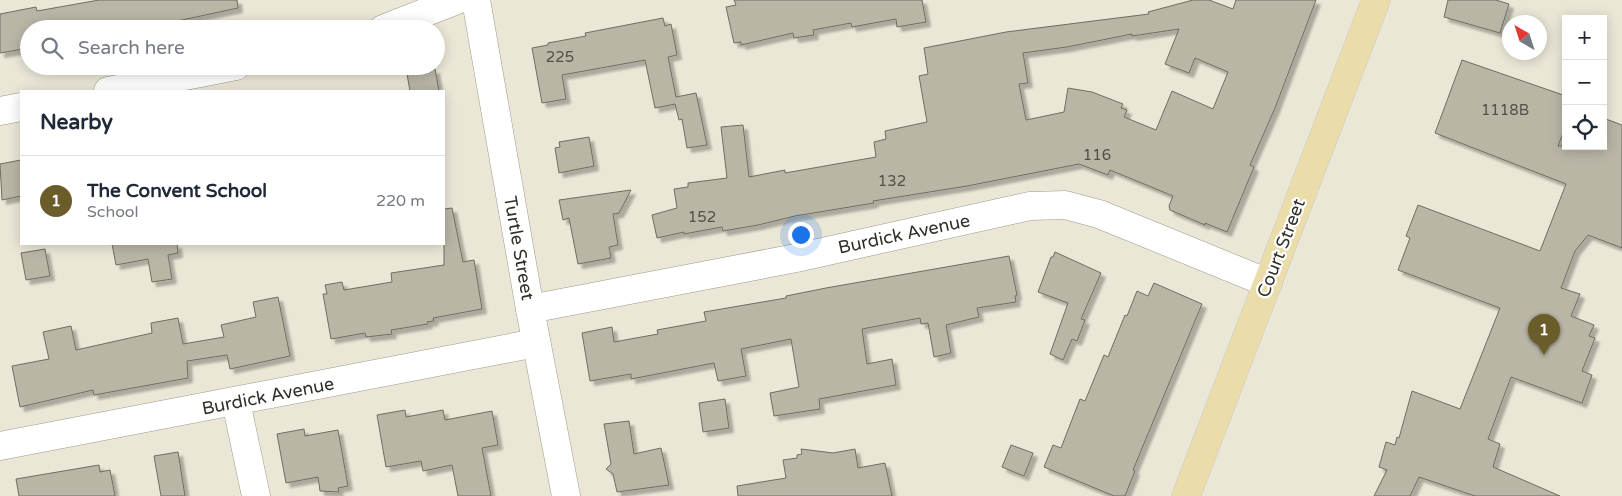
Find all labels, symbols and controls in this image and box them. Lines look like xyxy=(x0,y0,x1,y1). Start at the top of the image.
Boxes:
north arrow xyxy=(1502,15,1547,60)
map controls xyxy=(1562,15,1607,150)
button: + xyxy=(1562,15,1607,60)
search box xyxy=(20,20,445,75)
icon: search xyxy=(38,34,66,62)
text: Search here xyxy=(78,37,185,59)
house number: 225 xyxy=(546,48,574,66)
button: − xyxy=(1562,60,1607,105)
house number: 1118B xyxy=(1481,101,1529,119)
button: locate xyxy=(1562,105,1607,150)
text: Nearby xyxy=(40,110,113,135)
house number: 116 xyxy=(1083,146,1111,164)
house number: 132 xyxy=(878,172,906,190)
text: The Convent School xyxy=(87,180,267,202)
text: 1 xyxy=(51,191,61,211)
text: 220 m xyxy=(376,191,425,211)
street label: Turtle Street xyxy=(499,194,539,302)
street label: Court Street xyxy=(1252,195,1310,301)
text: School xyxy=(87,202,139,222)
house number: 152 xyxy=(688,208,716,226)
street label: Burdick Avenue xyxy=(836,209,972,259)
your location xyxy=(788,222,814,248)
pin: 1 xyxy=(1528,314,1560,355)
street label: Burdick Avenue xyxy=(200,372,336,420)

